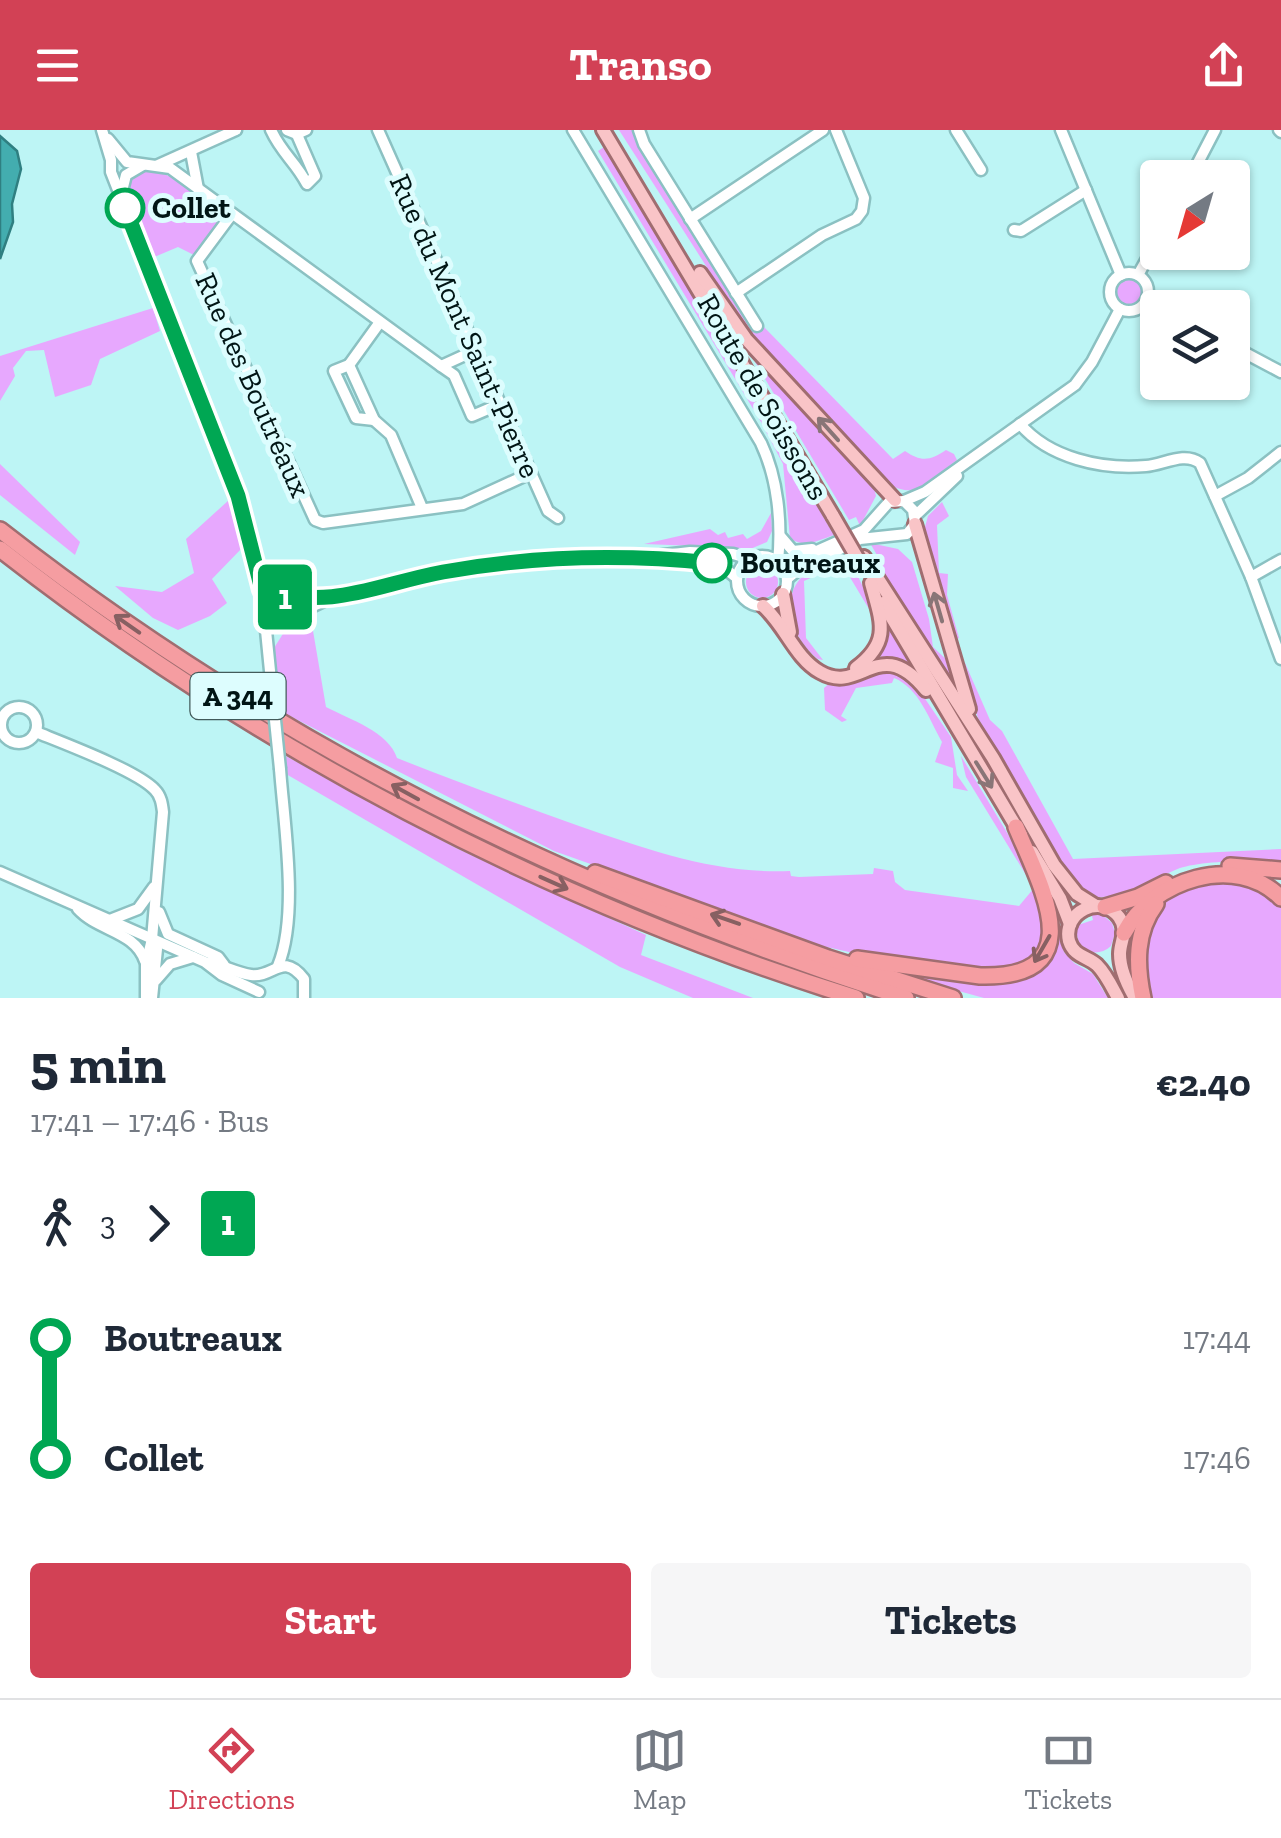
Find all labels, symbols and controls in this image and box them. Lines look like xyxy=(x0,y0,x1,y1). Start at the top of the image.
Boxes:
icon: menu xyxy=(30,38,85,93)
text: Transo xyxy=(569,38,712,92)
icon: share xyxy=(1196,38,1251,93)
north arrow xyxy=(1140,160,1250,270)
map controls xyxy=(1140,160,1250,400)
street label: Rue du Mont Saint-Pierre xyxy=(382,169,548,483)
marker: Collet xyxy=(106,189,144,227)
place label: Collet xyxy=(152,190,232,226)
street label: Rue des Boutréaux xyxy=(187,267,319,503)
street label: Route de Soissons xyxy=(690,288,836,506)
button: layers xyxy=(1140,290,1250,400)
one-way arrow xyxy=(817,417,840,442)
marker: Boutreaux xyxy=(693,544,731,582)
place label: Boutreaux xyxy=(740,545,880,581)
line badge: 1 xyxy=(252,564,318,630)
text: 1 xyxy=(278,576,292,618)
one-way arrow xyxy=(928,592,946,624)
one-way arrow xyxy=(114,614,142,635)
road number: A 344 xyxy=(190,673,286,719)
one-way arrow xyxy=(974,760,995,789)
one-way arrow xyxy=(391,782,421,801)
one-way arrow xyxy=(538,875,569,893)
one-way arrow xyxy=(710,909,741,927)
one-way arrow xyxy=(1032,935,1052,963)
text: 5 min xyxy=(30,1031,166,1097)
text: €2.40 xyxy=(1156,1060,1251,1106)
text: 17:41 – 17:46 · Bus xyxy=(30,1102,269,1140)
icon: walk xyxy=(30,1196,85,1251)
icon: forward xyxy=(131,1196,186,1251)
text: 1 xyxy=(221,1202,235,1244)
text: 3 xyxy=(100,1204,116,1242)
text: Boutreaux xyxy=(104,1315,282,1361)
text: 17:44 xyxy=(1182,1319,1251,1357)
text: Collet xyxy=(104,1435,203,1481)
text: 17:46 xyxy=(1183,1439,1251,1477)
button: Start xyxy=(30,1563,631,1678)
button: Tickets xyxy=(651,1563,1251,1678)
tab: Directions xyxy=(169,1723,295,1816)
tab: Map xyxy=(632,1723,687,1816)
tab: Tickets xyxy=(1024,1723,1112,1816)

